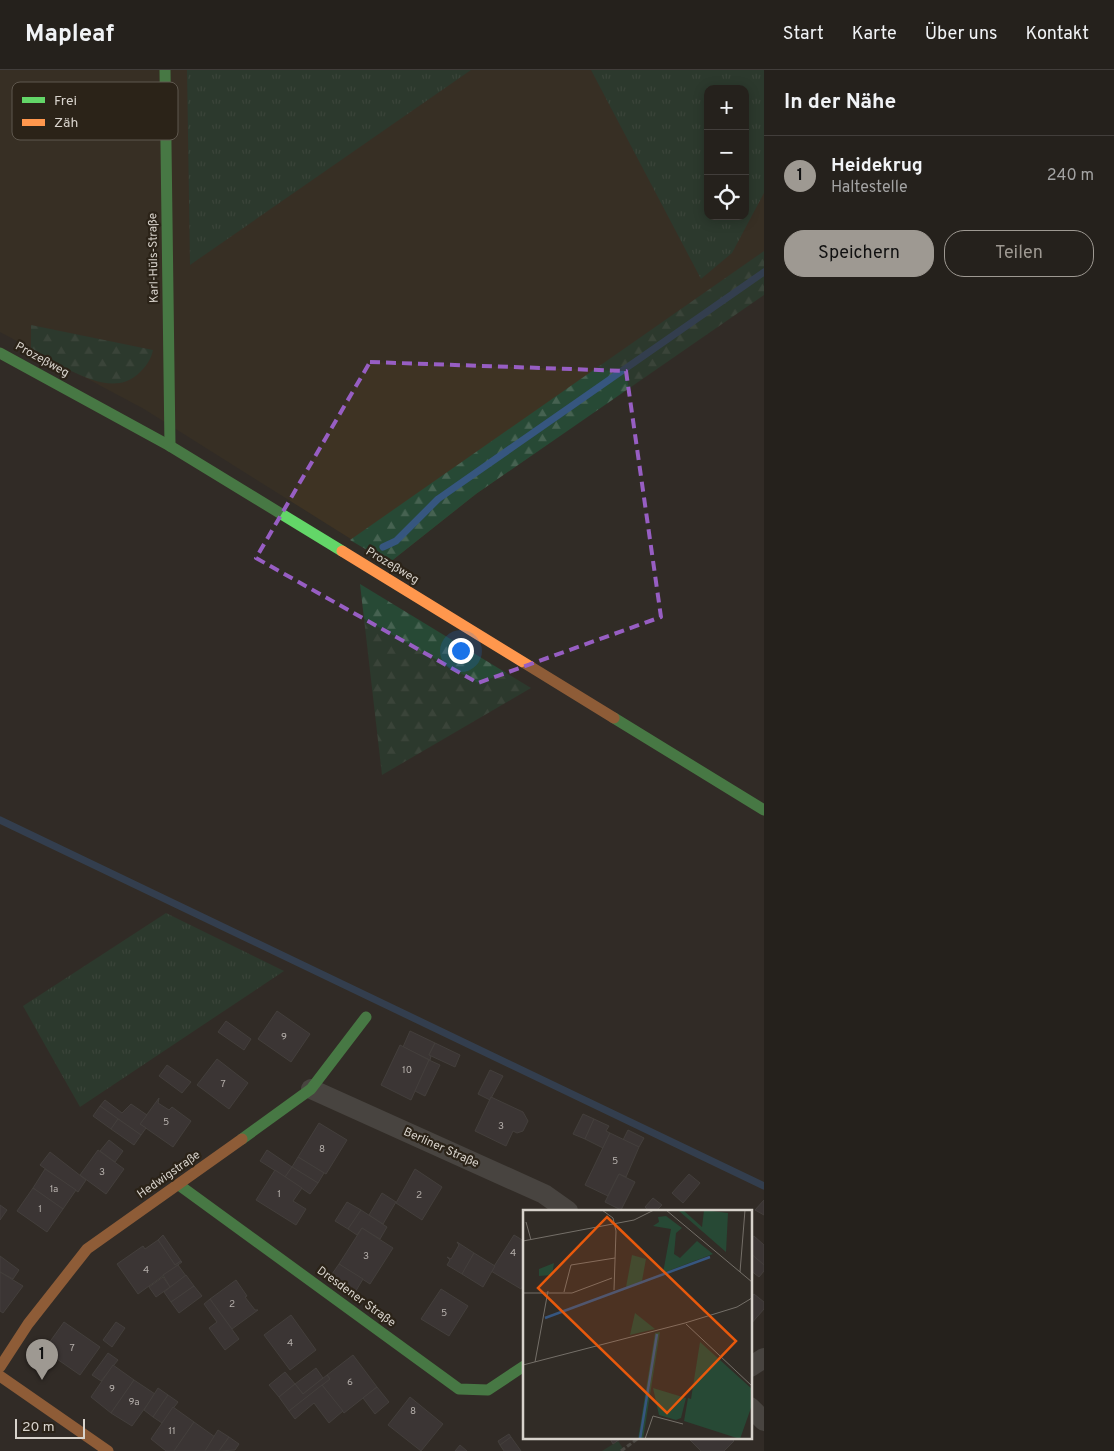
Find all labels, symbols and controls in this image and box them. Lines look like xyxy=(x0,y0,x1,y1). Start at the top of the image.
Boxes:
text: Mapleaf xyxy=(25,20,114,50)
text: Start xyxy=(783,23,824,46)
text: Karte xyxy=(852,23,897,46)
text: Über uns xyxy=(925,23,997,46)
text: Kontakt xyxy=(1025,23,1089,46)
legend xyxy=(12,82,178,140)
map controls xyxy=(704,85,749,220)
button: + xyxy=(704,85,749,130)
text: In der Nähe xyxy=(784,89,896,116)
text: Frei xyxy=(54,93,77,110)
text: Zäh xyxy=(54,115,78,132)
button: − xyxy=(704,130,749,175)
text: Heidekrug xyxy=(831,154,923,178)
text: 1 xyxy=(797,166,803,186)
text: 240 m xyxy=(1047,166,1094,186)
button: locate xyxy=(704,175,749,220)
text: Haltestelle xyxy=(831,178,908,198)
street label: Karl-Hüls-Straße xyxy=(145,213,163,303)
button: Speichern xyxy=(784,230,934,277)
button: Teilen xyxy=(944,230,1094,277)
street label: Prozeßweg xyxy=(12,339,72,381)
street label: Prozeßweg xyxy=(362,544,422,588)
your location xyxy=(448,638,474,664)
house number: 9 xyxy=(281,1031,287,1044)
house number: 10 xyxy=(402,1064,412,1077)
house number: 7 xyxy=(220,1078,226,1091)
house number: 5 xyxy=(163,1116,169,1129)
house number: 3 xyxy=(498,1120,504,1133)
street label: Berliner Straße xyxy=(401,1124,481,1172)
house number: 8 xyxy=(319,1143,325,1156)
street label: Hedwigstraße xyxy=(134,1147,204,1203)
house number: 5 xyxy=(612,1155,618,1168)
house number: 3 xyxy=(99,1166,105,1179)
house number: 1a xyxy=(50,1183,58,1196)
house number: 1 xyxy=(277,1188,281,1201)
house number: 2 xyxy=(416,1189,422,1202)
house number: 1 xyxy=(38,1203,42,1216)
inset map xyxy=(523,1210,752,1438)
house number: 4 xyxy=(510,1247,516,1260)
house number: 3 xyxy=(363,1250,369,1263)
street label: Dresdener Straße xyxy=(313,1263,399,1331)
house number: 4 xyxy=(143,1264,149,1277)
house number: 2 xyxy=(229,1298,235,1311)
house number: 5 xyxy=(441,1307,447,1320)
house number: 4 xyxy=(287,1337,293,1350)
pin: 1 xyxy=(26,1339,58,1380)
house number: 7 xyxy=(69,1342,75,1355)
house number: 6 xyxy=(347,1376,353,1389)
house number: 9 xyxy=(109,1383,115,1396)
house number: 9a xyxy=(128,1396,140,1409)
house number: 8 xyxy=(410,1405,416,1418)
scale bar xyxy=(15,1416,85,1439)
text: 20 m xyxy=(22,1419,55,1436)
house number: 11 xyxy=(168,1425,176,1438)

